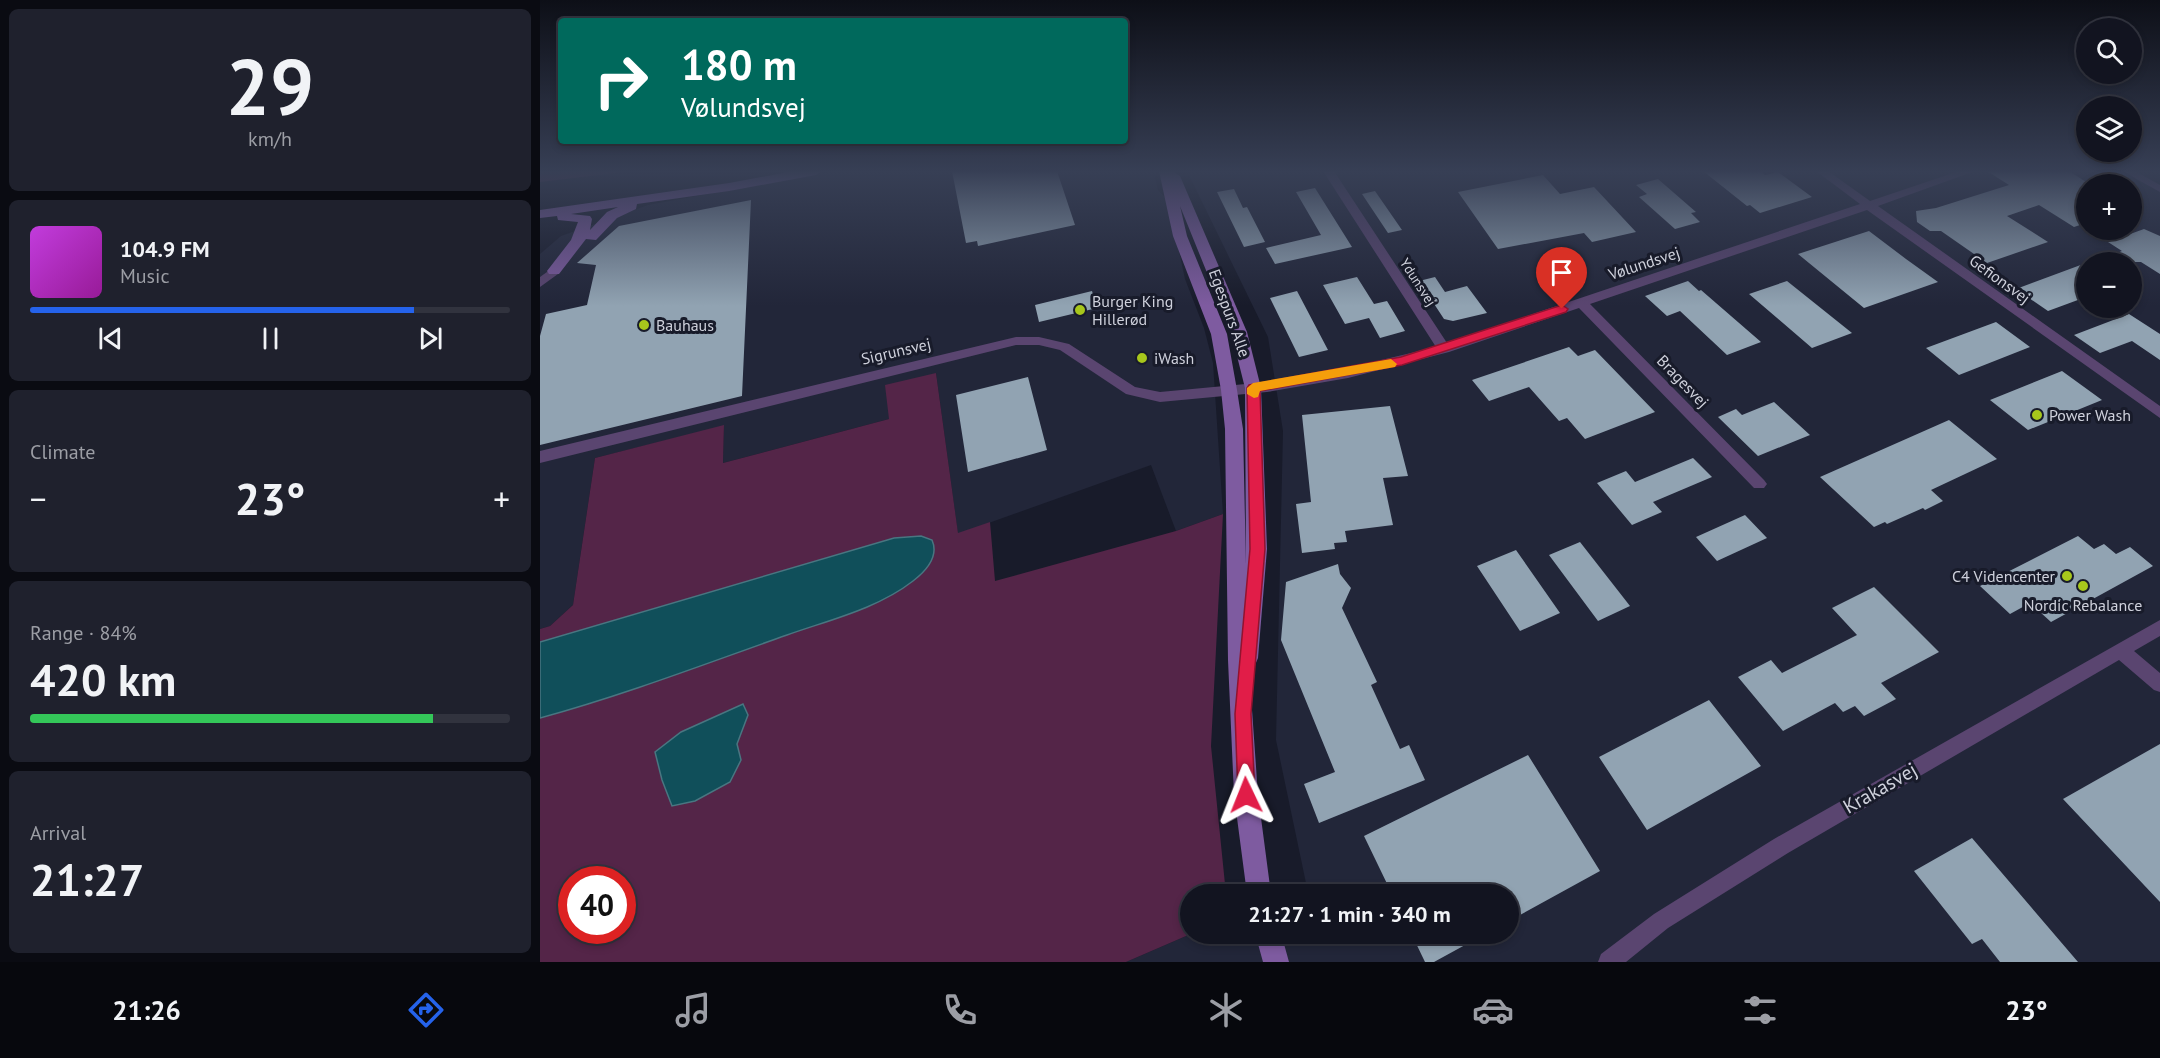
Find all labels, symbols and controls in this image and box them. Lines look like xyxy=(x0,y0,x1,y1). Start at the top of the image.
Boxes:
map controls xyxy=(2076,18,2142,318)
button: search xyxy=(2076,18,2142,84)
text: 29 xyxy=(226,36,314,137)
text: 180 m xyxy=(681,37,797,92)
icon: right xyxy=(582,42,660,120)
text: Vølundsvej xyxy=(681,90,806,124)
button: layers xyxy=(2076,96,2142,162)
text: km/h xyxy=(248,126,292,152)
button: + xyxy=(2076,174,2142,240)
text: 104.9 FM xyxy=(120,235,210,263)
street label: Vølundsvej xyxy=(1605,242,1682,284)
pin xyxy=(1536,247,1587,309)
street label: Gefionsvej xyxy=(1966,250,2034,308)
button: − xyxy=(2076,252,2142,318)
street label: Ydunsvej xyxy=(1396,255,1440,309)
icon: arrive xyxy=(1545,256,1578,289)
text: Music xyxy=(120,263,169,289)
street label: Egespurs Alle xyxy=(1205,266,1255,360)
place label: Burger King Hillerød xyxy=(1092,291,1173,329)
marker: Burger King Hillerød xyxy=(1073,303,1087,317)
place label: Bauhaus xyxy=(656,315,714,335)
marker: Bauhaus xyxy=(637,318,651,332)
icon: previous xyxy=(94,322,127,355)
icon: pause xyxy=(254,322,287,355)
icon: next xyxy=(414,322,447,355)
street label: Sigrunsvej xyxy=(859,333,933,369)
place label: iWash xyxy=(1154,348,1194,368)
street label: Bragesvej xyxy=(1653,350,1713,412)
marker: iWash xyxy=(1135,351,1149,365)
place label: Power Wash xyxy=(2049,405,2131,425)
marker: Power Wash xyxy=(2030,408,2044,422)
text: Climate xyxy=(30,439,96,465)
text: 23° xyxy=(235,469,305,527)
text: − xyxy=(30,477,47,520)
text: + xyxy=(493,477,510,520)
place label: C4 Videncenter xyxy=(1952,566,2056,586)
marker: C4 Videncenter xyxy=(2060,569,2074,583)
marker: Nordic Rebalance xyxy=(2076,579,2090,593)
place label: Nordic Rebalance xyxy=(2024,595,2142,615)
text: Range · 84% xyxy=(30,620,137,646)
text: 420 km xyxy=(30,650,176,708)
street label: Krakasvej xyxy=(1838,756,1922,820)
position arrow xyxy=(1214,763,1278,827)
text: Arrival xyxy=(30,820,86,846)
text: 21:27 xyxy=(30,850,144,908)
speed limit sign: 40 xyxy=(558,866,636,944)
text: 21:27 · 1 min · 340 m xyxy=(1248,900,1451,928)
icon: directions xyxy=(405,989,447,1031)
icon: music xyxy=(672,989,714,1031)
icon: phone xyxy=(939,989,981,1031)
icon: climate xyxy=(1205,989,1247,1031)
icon: car xyxy=(1472,989,1514,1031)
icon: filters xyxy=(1739,989,1781,1031)
text: 21:26 xyxy=(112,993,181,1027)
text: 23° xyxy=(2005,993,2048,1027)

